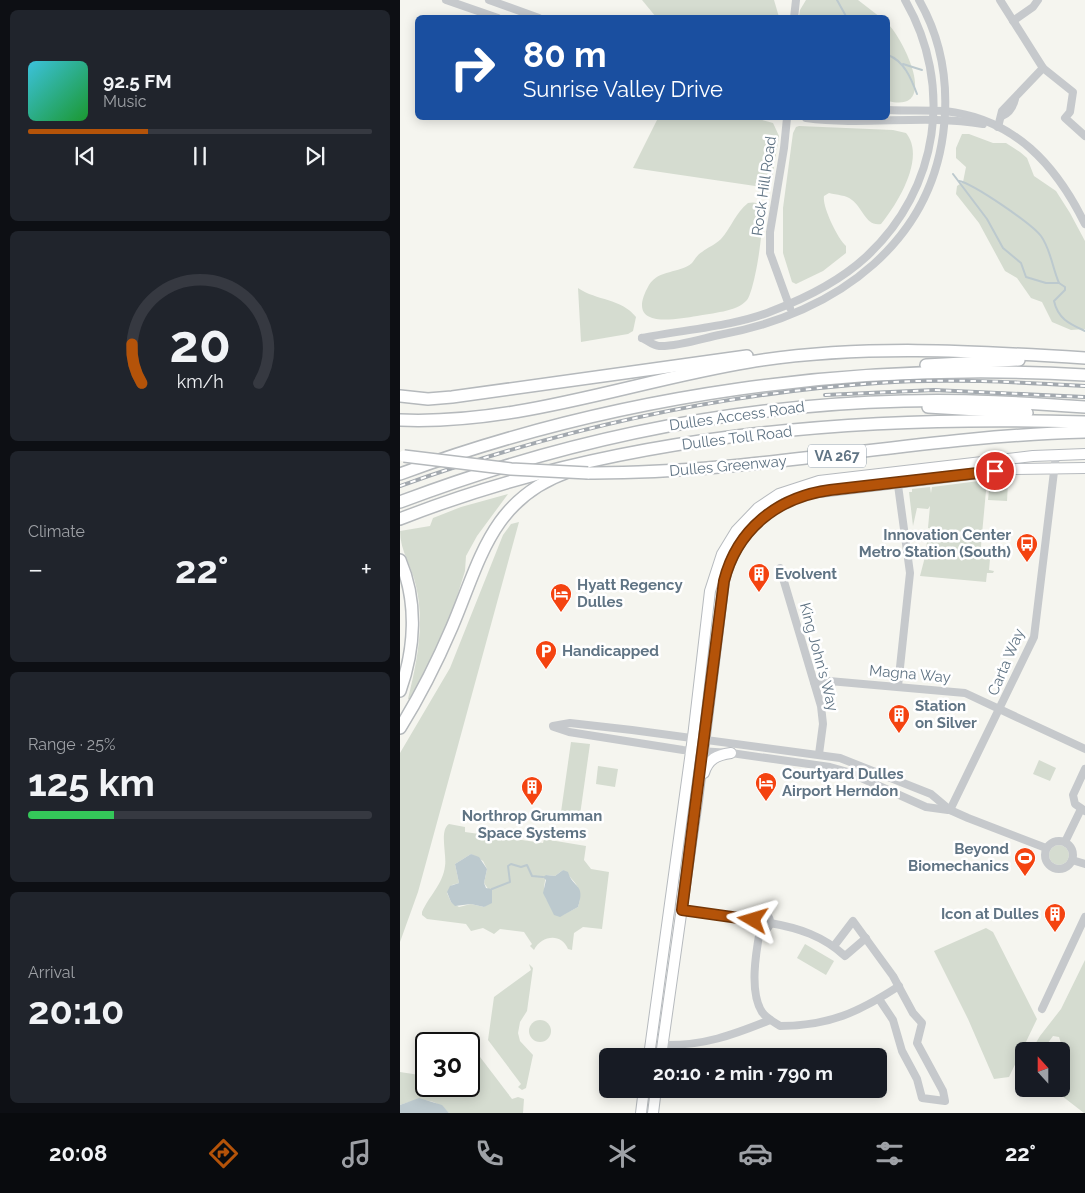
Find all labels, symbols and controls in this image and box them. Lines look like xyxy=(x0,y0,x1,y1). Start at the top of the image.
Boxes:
text: 80 m xyxy=(523,34,607,75)
icon: right xyxy=(440,35,505,100)
text: 92.5 FM xyxy=(103,70,172,92)
text: Sunrise Valley Drive xyxy=(523,76,723,102)
text: Music xyxy=(103,92,147,111)
street label: Rock Hill Road xyxy=(748,135,780,237)
icon: previous xyxy=(71,142,99,170)
icon: pause xyxy=(186,142,214,170)
icon: next xyxy=(301,142,329,170)
text: 20 xyxy=(169,313,231,374)
text: km/h xyxy=(176,371,224,392)
street label: Dulles Access Road xyxy=(668,398,806,434)
street label: Dulles Toll Road xyxy=(681,422,793,454)
road number: VA 267 xyxy=(808,444,866,468)
pin xyxy=(974,450,1016,492)
street label: Dulles Greenway xyxy=(669,452,787,480)
icon: arrive xyxy=(981,457,1009,485)
text: Climate xyxy=(28,522,85,541)
place label: Innovation Center Metro Station (South) xyxy=(859,526,1011,561)
bus stop icon: Innovation Center Metro Station (South) xyxy=(1015,532,1039,563)
text: 22° xyxy=(175,547,228,592)
text: − xyxy=(28,553,43,586)
text: + xyxy=(360,553,372,586)
building icon: Evolvent xyxy=(747,562,771,593)
place label: Evolvent xyxy=(775,565,837,583)
place label: Hyatt Regency Dulles xyxy=(577,576,683,611)
hotel icon: Hyatt Regency Dulles xyxy=(549,582,573,613)
street label: King John's Way xyxy=(796,601,842,713)
street label: Carta Way xyxy=(984,626,1028,698)
parking icon: Handicapped xyxy=(534,639,558,670)
place label: Handicapped xyxy=(562,642,659,660)
street label: Magna Way xyxy=(869,661,951,687)
place label: Station on Silver xyxy=(915,697,977,732)
building icon: Station on Silver xyxy=(887,703,911,734)
text: Range · 25% xyxy=(28,735,115,754)
text: 125 km xyxy=(28,760,155,805)
place label: Courtyard Dulles Airport Herndon xyxy=(782,765,904,800)
hotel icon: Courtyard Dulles Airport Herndon xyxy=(754,771,778,802)
building icon: Northrop Grumman Space Systems xyxy=(520,775,544,806)
place label: Northrop Grumman Space Systems xyxy=(462,807,602,842)
place label: Beyond Biomechanics xyxy=(908,840,1009,875)
sports icon: Beyond Biomechanics xyxy=(1013,846,1037,877)
position arrow xyxy=(726,893,778,945)
building icon: Icon at Dulles xyxy=(1043,902,1067,933)
place label: Icon at Dulles xyxy=(941,905,1039,923)
text: Arrival xyxy=(28,963,75,982)
text: 20:10 xyxy=(28,988,124,1033)
speed limit sign: 30 xyxy=(415,1032,480,1097)
north arrow xyxy=(1015,1042,1070,1098)
map controls xyxy=(1015,1042,1070,1097)
text: 20:10 · 2 min · 790 m xyxy=(653,1062,833,1084)
icon: directions xyxy=(206,1136,241,1171)
icon: music xyxy=(339,1136,374,1171)
icon: phone xyxy=(472,1136,507,1171)
icon: climate xyxy=(605,1136,640,1171)
icon: car xyxy=(738,1136,773,1171)
icon: filters xyxy=(872,1136,907,1171)
text: 20:08 xyxy=(49,1140,107,1166)
text: 22° xyxy=(1005,1140,1036,1166)

